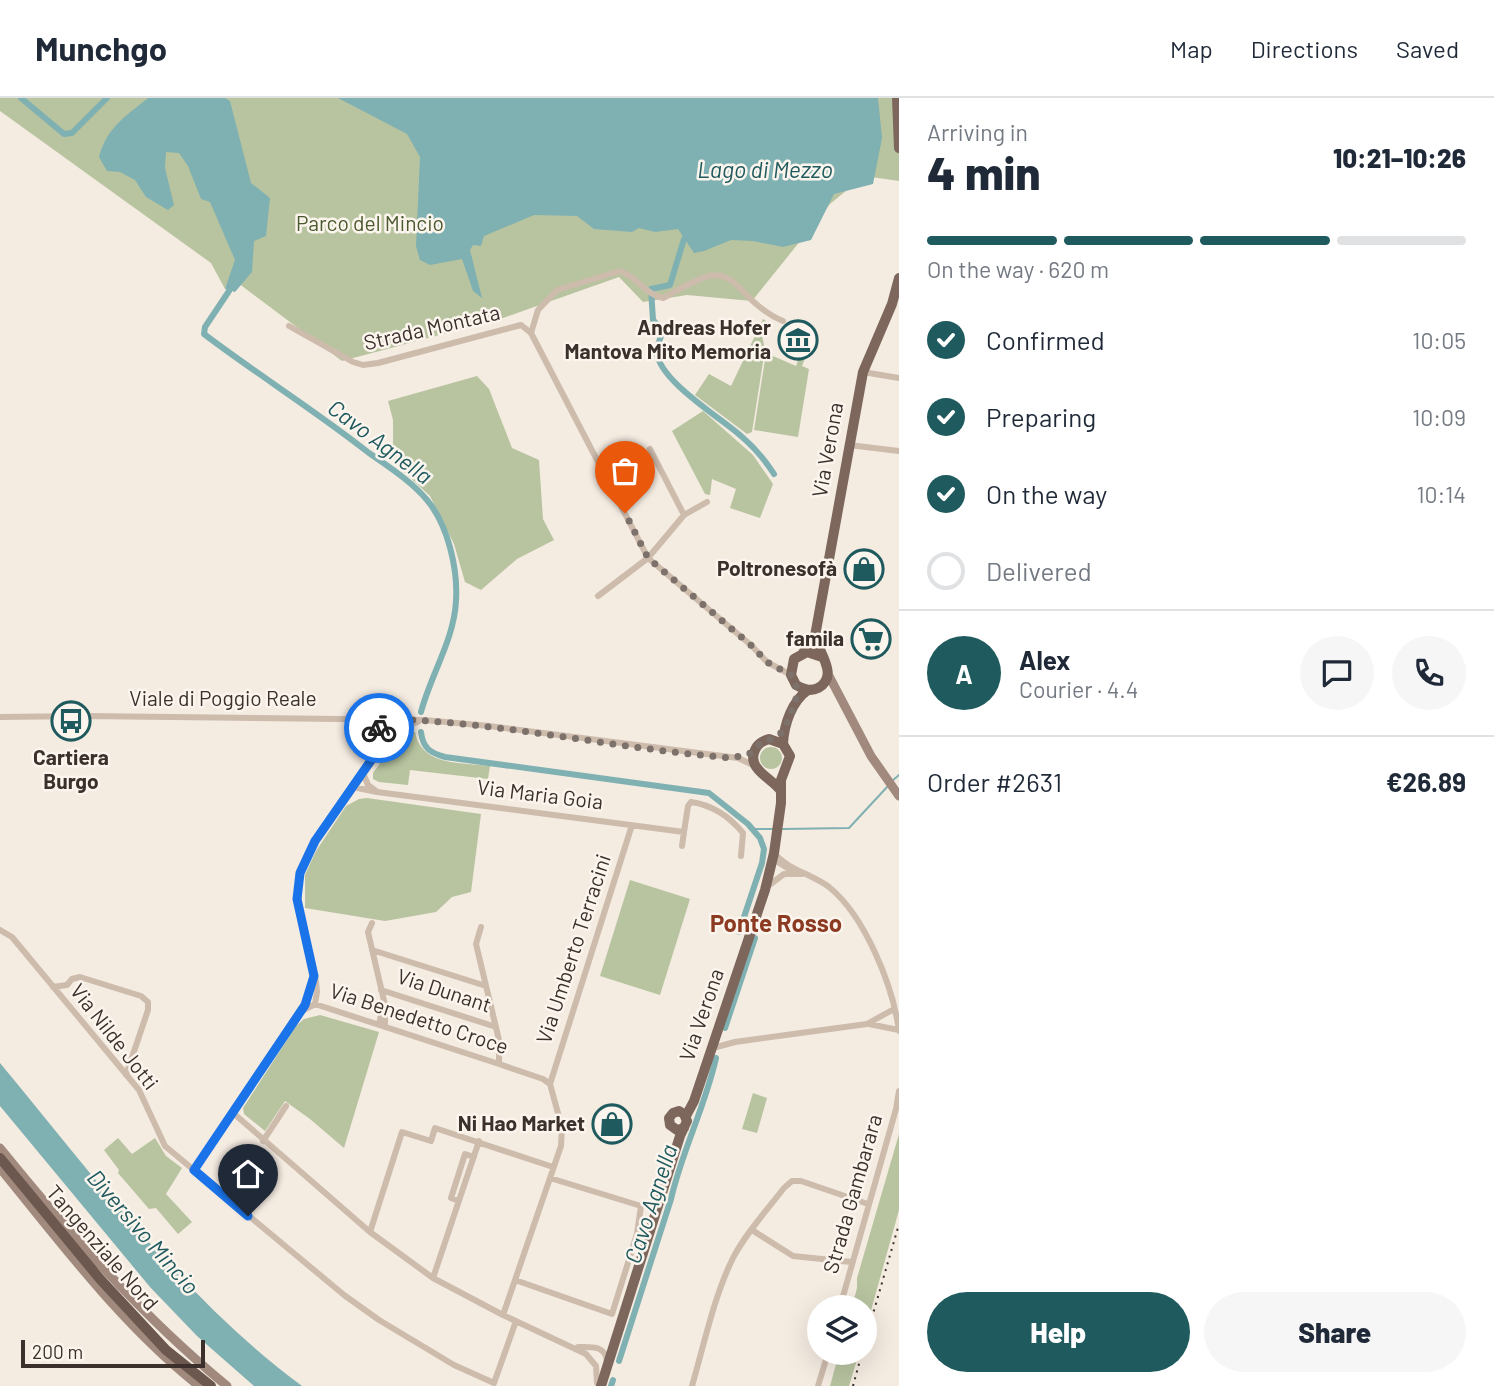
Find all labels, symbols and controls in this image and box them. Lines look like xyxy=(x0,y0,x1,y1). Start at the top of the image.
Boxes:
text: Munchgo xyxy=(35,28,167,68)
text: Map xyxy=(1170,34,1213,63)
text: Directions xyxy=(1251,34,1358,63)
text: Saved xyxy=(1396,34,1459,63)
text: Arriving in xyxy=(927,118,1028,146)
text: 10:21–10:26 xyxy=(1333,142,1466,173)
text: 4 min xyxy=(927,144,1041,199)
water label: Lago di Mezzo xyxy=(697,155,833,183)
park label: Parco del Mincio xyxy=(296,210,444,235)
text: On the way · 620 m xyxy=(927,255,1109,283)
street label: Strada Montata xyxy=(361,299,502,354)
place label: Andreas Hofer Mantova Mito Memoria xyxy=(565,314,771,363)
museum icon: Andreas Hofer Mantova Mito Memoria xyxy=(777,319,819,361)
icon: check xyxy=(927,321,965,359)
text: Confirmed xyxy=(986,324,1105,355)
text: 10:05 xyxy=(1412,326,1466,354)
water label: Cavo Agnella xyxy=(323,393,438,490)
icon: check xyxy=(927,398,965,436)
street label: Via Verona xyxy=(806,400,847,499)
text: Preparing xyxy=(986,401,1096,432)
text: 10:09 xyxy=(1412,403,1466,431)
pin xyxy=(595,441,655,513)
icon: bag xyxy=(606,452,644,490)
icon: check xyxy=(927,475,965,513)
text: On the way xyxy=(986,478,1107,509)
text: 10:14 xyxy=(1416,480,1466,508)
shop icon: Poltronesofà xyxy=(843,548,885,590)
place label: Poltronesofà xyxy=(717,555,837,580)
text: Delivered xyxy=(986,555,1092,586)
supermarket icon: famila xyxy=(850,618,892,660)
place label: famila xyxy=(786,625,844,650)
button: chat xyxy=(1300,636,1374,710)
button: phone xyxy=(1392,636,1466,710)
text: Alex xyxy=(1019,644,1070,675)
text: A xyxy=(955,658,973,689)
text: Courier · 4.4 xyxy=(1019,675,1138,703)
street label: Viale di Poggio Reale xyxy=(129,685,317,710)
courier xyxy=(344,693,414,763)
bus stop icon: Cartiera Burgo xyxy=(50,700,92,742)
icon: bike xyxy=(360,709,398,747)
place label: Cartiera Burgo xyxy=(33,744,109,793)
text: Order #2631 xyxy=(927,766,1062,797)
text: €26.89 xyxy=(1386,766,1466,797)
street label: Via Maria Goia xyxy=(476,773,605,814)
street label: Via Umberto Terracini xyxy=(530,851,615,1046)
district label: Ponte Rosso xyxy=(710,908,842,937)
street label: Via Dunant xyxy=(394,963,495,1017)
street label: Via Verona xyxy=(673,965,728,1064)
street label: Via Benedetto Croce xyxy=(327,977,512,1058)
street label: Via Nilde Jotti xyxy=(66,978,164,1094)
shop icon: Ni Hao Market xyxy=(591,1103,633,1145)
place label: Ni Hao Market xyxy=(458,1110,585,1135)
street label: Strada Gambarara xyxy=(817,1111,886,1276)
water label: Cavo Agnella xyxy=(618,1141,682,1267)
pin xyxy=(218,1144,278,1216)
icon: home xyxy=(229,1155,267,1193)
water label: Diversivo Mincio xyxy=(82,1163,205,1299)
street label: Tangenziale Nord xyxy=(42,1179,164,1315)
button: Help xyxy=(927,1292,1190,1372)
button: Share xyxy=(1204,1292,1466,1372)
map controls xyxy=(807,1295,877,1365)
button: layers xyxy=(807,1295,877,1365)
scale bar xyxy=(21,1337,205,1369)
text: 200 m xyxy=(32,1340,83,1363)

